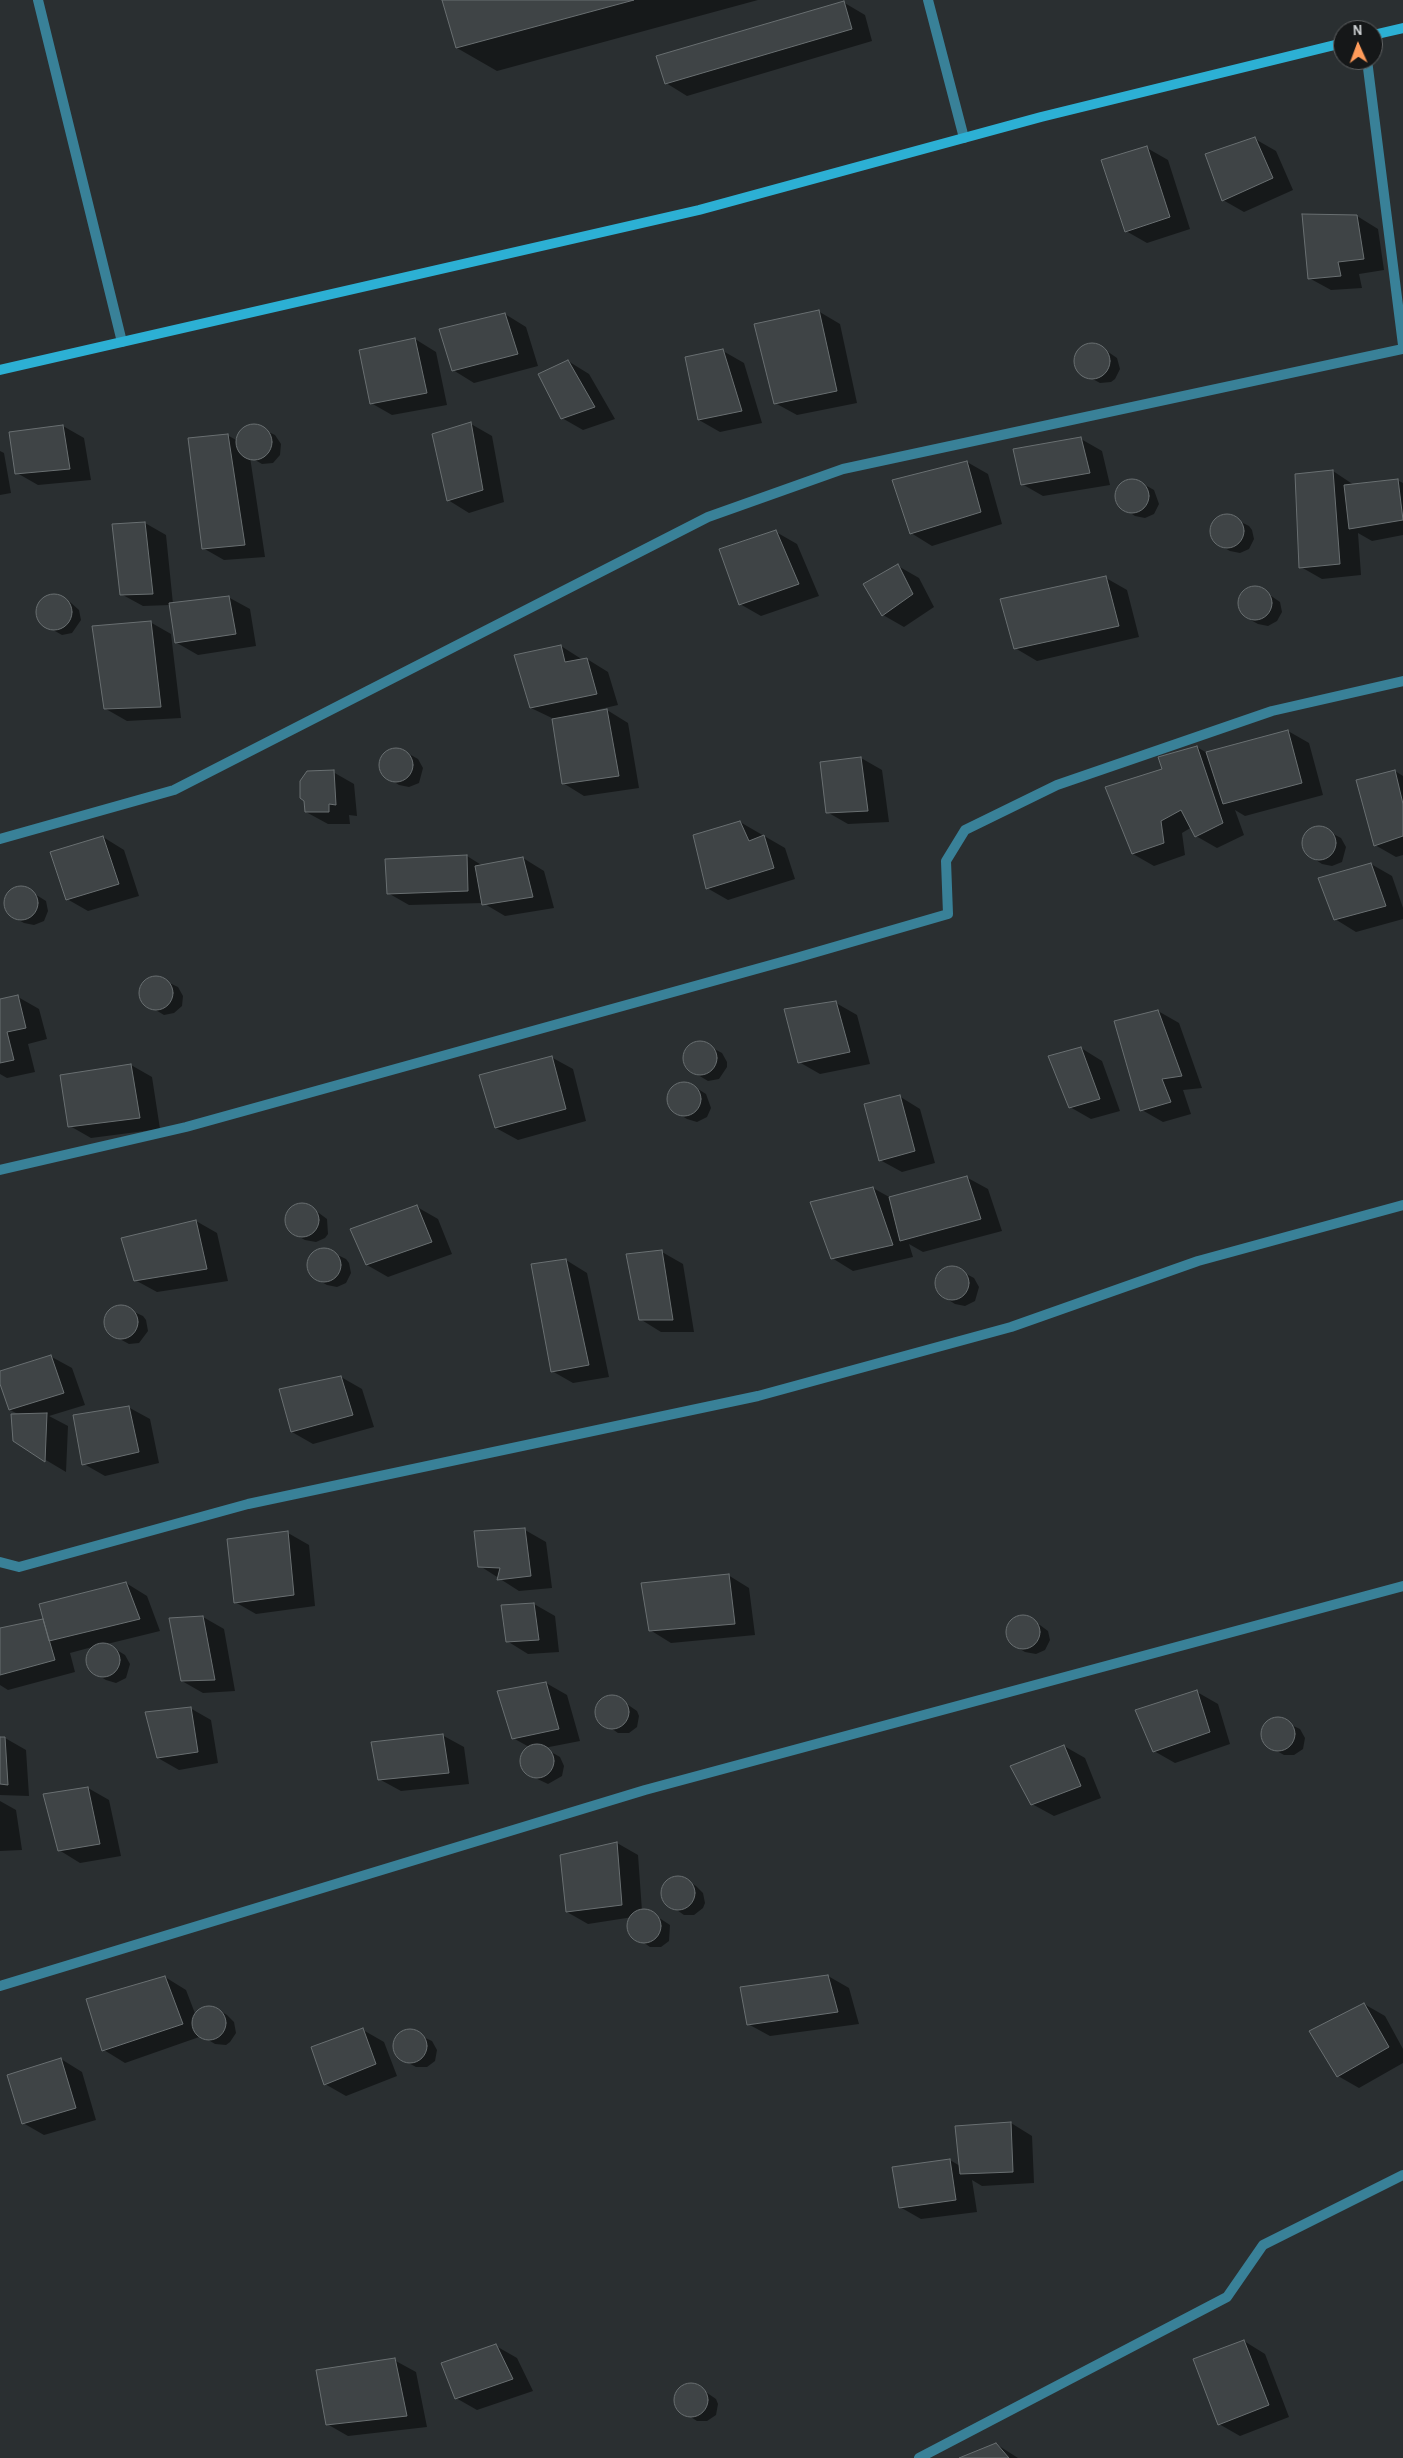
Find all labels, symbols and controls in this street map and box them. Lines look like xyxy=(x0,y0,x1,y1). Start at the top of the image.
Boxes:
north arrow xyxy=(1333,20,1383,70)
text: N xyxy=(1352,24,1363,38)

